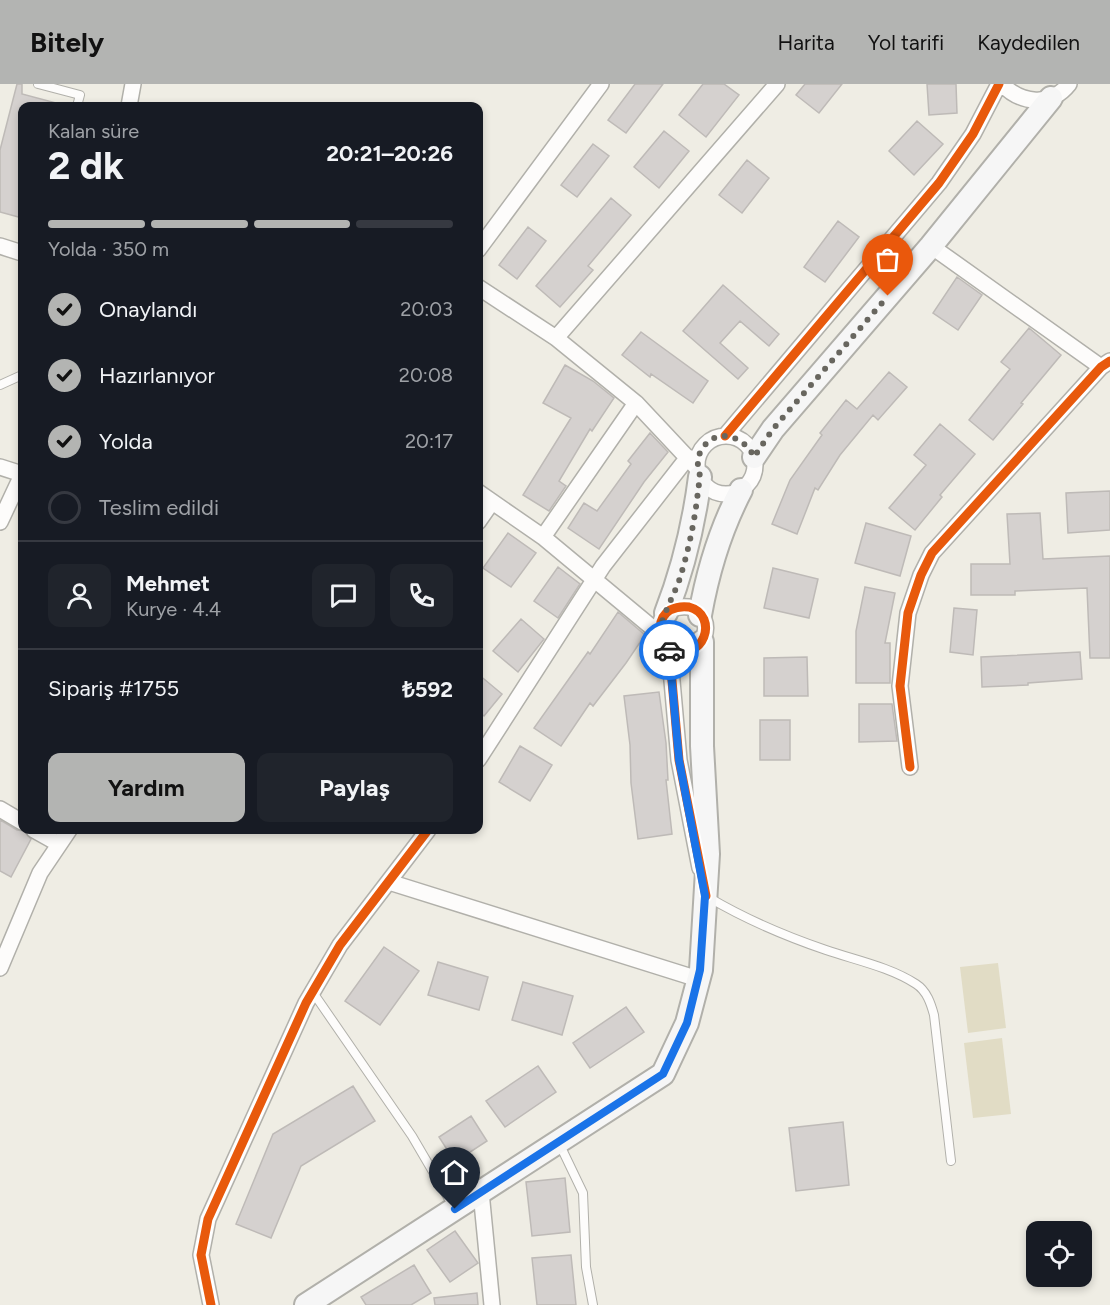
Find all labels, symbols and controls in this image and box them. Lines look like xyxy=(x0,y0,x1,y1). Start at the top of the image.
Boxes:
text: Bitely xyxy=(30,25,104,59)
text: Harita xyxy=(778,30,835,55)
text: Yol tarifi xyxy=(868,30,944,55)
text: Kaydedilen xyxy=(977,30,1080,55)
text: Kalan süre xyxy=(48,119,139,143)
text: 20:21–20:26 xyxy=(326,140,453,167)
text: 2 dk xyxy=(48,142,124,189)
pin xyxy=(862,234,913,296)
text: Yolda · 350 m xyxy=(48,237,169,261)
icon: bag xyxy=(871,243,904,276)
icon: check xyxy=(48,293,81,326)
text: Onaylandı xyxy=(99,296,197,323)
text: 20:03 xyxy=(400,297,453,321)
icon: check xyxy=(48,359,81,392)
text: Hazırlanıyor xyxy=(99,362,215,389)
text: 20:08 xyxy=(399,363,453,387)
icon: check xyxy=(48,425,81,458)
text: Yolda xyxy=(99,428,153,455)
text: 20:17 xyxy=(405,429,453,453)
text: Teslim edildi xyxy=(99,494,219,521)
button: person xyxy=(48,564,111,627)
button: chat xyxy=(312,564,375,627)
button: phone xyxy=(390,564,453,627)
text: Mehmet xyxy=(126,570,210,597)
text: Kurye · 4.4 xyxy=(126,597,221,621)
courier xyxy=(639,620,699,680)
icon: car xyxy=(653,634,686,667)
text: Sipariş #1755 xyxy=(48,675,179,702)
text: ₺592 xyxy=(402,676,453,703)
button: Yardım xyxy=(48,753,245,822)
button: Paylaş xyxy=(257,753,453,822)
pin xyxy=(429,1147,480,1209)
icon: home xyxy=(438,1156,471,1189)
map controls xyxy=(1026,1221,1092,1287)
button: locate xyxy=(1026,1221,1092,1287)

